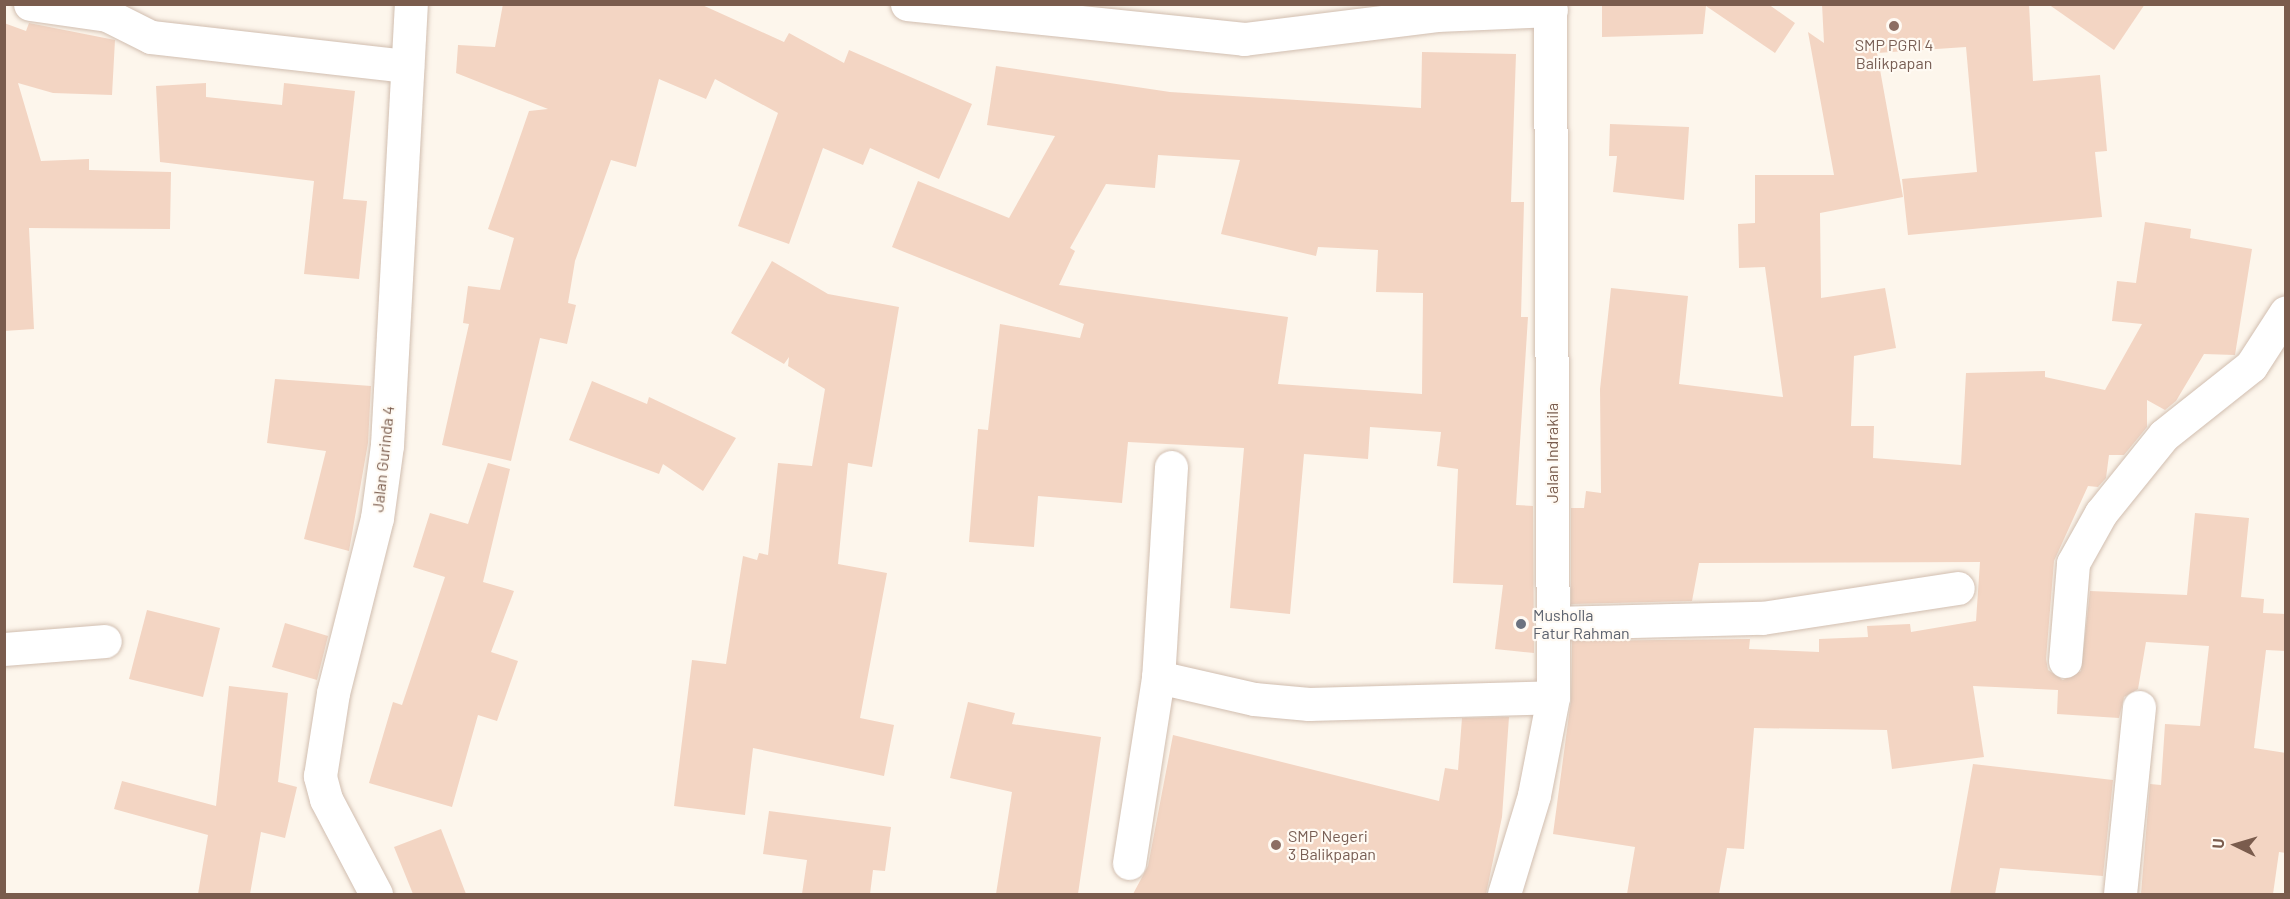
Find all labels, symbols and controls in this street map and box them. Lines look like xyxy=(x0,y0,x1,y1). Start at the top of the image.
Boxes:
marker: SMP PGRI 4 Balikpapan xyxy=(1887,19,1901,33)
place label: SMP PGRI 4 Balikpapan xyxy=(1855,35,1933,73)
street label: Jalan Indrakila xyxy=(1542,403,1562,503)
street label: Jalan Gurinda 4 xyxy=(368,405,398,513)
place label: Musholla Fatur Rahman xyxy=(1533,605,1630,643)
marker: Musholla Fatur Rahman xyxy=(1514,617,1528,631)
north arrow xyxy=(2206,815,2266,875)
place label: SMP Negeri 3 Balikpapan xyxy=(1288,826,1376,864)
marker: SMP Negeri 3 Balikpapan xyxy=(1269,838,1283,852)
text: U xyxy=(2208,838,2227,849)

